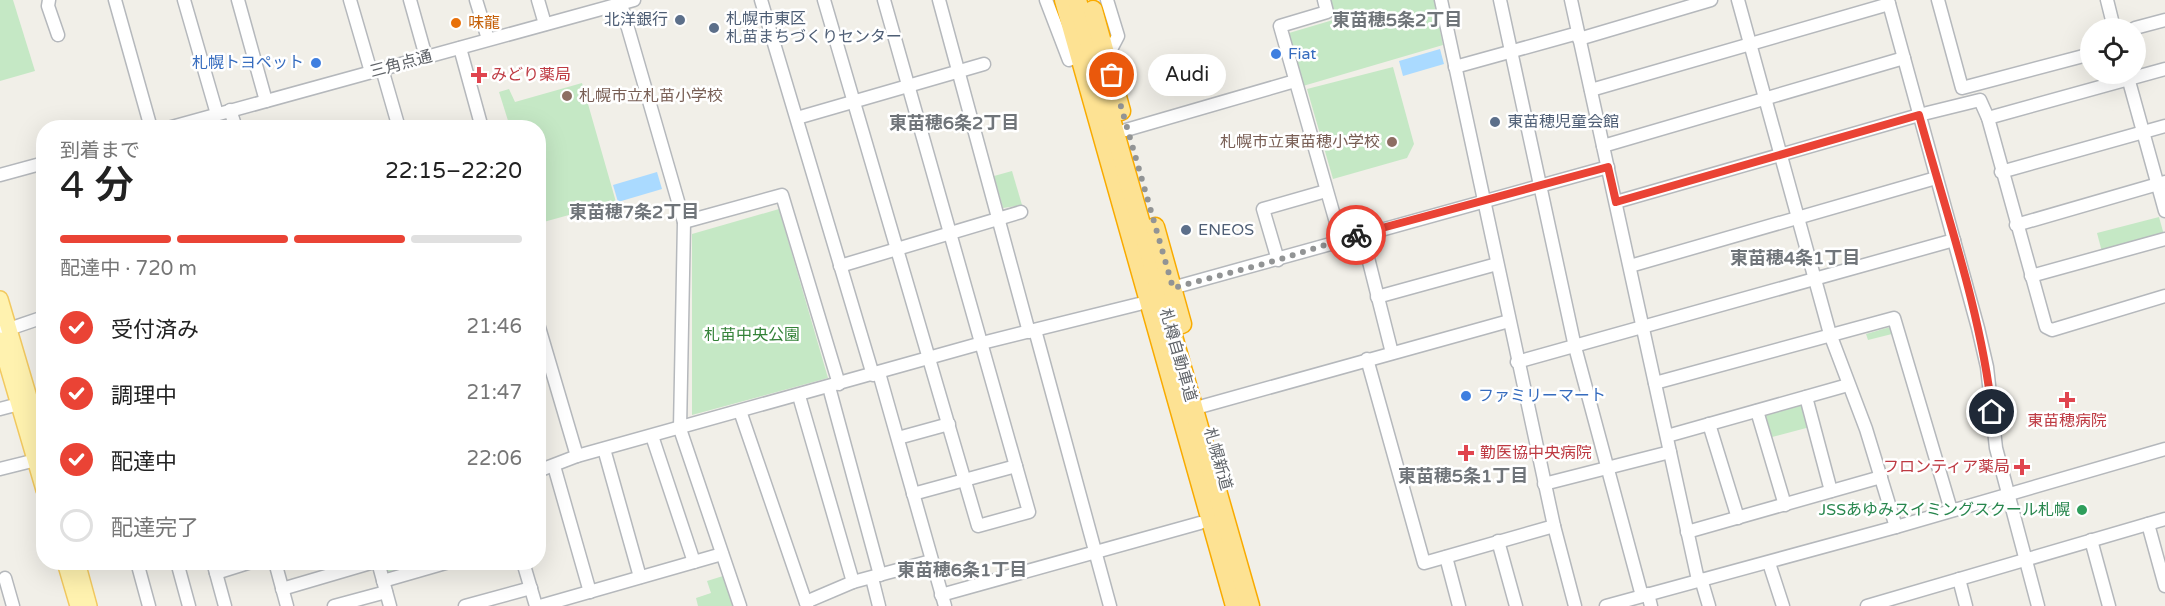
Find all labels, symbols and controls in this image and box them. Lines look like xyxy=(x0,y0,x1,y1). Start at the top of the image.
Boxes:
place label: 札幌市東区 札苗まちづくりセンター xyxy=(726,9,902,47)
district label: 東苗穂5条2丁目 xyxy=(1332,9,1462,31)
place label: 北洋銀行 xyxy=(604,10,668,30)
place label: 味龍 xyxy=(468,13,500,33)
marker: 北洋銀行 xyxy=(673,13,687,27)
marker: 味龍 xyxy=(449,16,463,30)
map controls xyxy=(2080,18,2146,84)
button: locate xyxy=(2080,18,2146,84)
marker: 札幌市東区 札苗まちづくりセンター xyxy=(707,21,721,35)
place label: Fiat xyxy=(1288,44,1316,64)
street label: 三角点通 xyxy=(367,46,435,82)
marker: Fiat xyxy=(1269,47,1283,61)
pin xyxy=(1086,49,1137,100)
place label: 札幌トヨペット xyxy=(192,53,304,73)
callout: Audi xyxy=(1148,54,1226,96)
marker: 札幌トヨペット xyxy=(309,56,323,70)
icon: bag xyxy=(1095,58,1128,91)
text: Audi xyxy=(1165,63,1209,87)
place label: みどり薬局 xyxy=(491,65,571,85)
marker: みどり薬局 xyxy=(472,68,486,82)
place label: 札幌市立札苗小学校 xyxy=(579,86,723,106)
marker: 札幌市立札苗小学校 xyxy=(560,89,574,103)
district label: 東苗穂6条2丁目 xyxy=(889,112,1019,134)
place label: 東苗穂児童会館 xyxy=(1507,112,1619,132)
marker: 東苗穂児童会館 xyxy=(1488,115,1502,129)
place label: 札幌市立東苗穂小学校 xyxy=(1220,132,1380,152)
marker: 札幌市立東苗穂小学校 xyxy=(1385,135,1399,149)
text: 到着まで xyxy=(60,139,140,163)
text: 22:15–22:20 xyxy=(385,158,522,184)
text: 4 分 xyxy=(60,162,134,209)
district label: 東苗穂7条2丁目 xyxy=(569,201,699,223)
courier xyxy=(1326,205,1386,265)
icon: bike xyxy=(1340,219,1373,252)
place label: ENEOS xyxy=(1198,220,1254,240)
marker: ENEOS xyxy=(1179,223,1193,237)
district label: 東苗穂4条1丁目 xyxy=(1730,247,1860,269)
text: 配達中 · 720 m xyxy=(60,257,197,281)
street label: 札樽自動車道 xyxy=(1155,306,1201,404)
icon: check xyxy=(60,311,93,344)
text: 21:46 xyxy=(467,315,522,339)
text: 受付済み xyxy=(111,317,199,343)
park label: 札苗中央公園 xyxy=(704,325,800,345)
icon: check xyxy=(60,377,93,410)
text: 21:47 xyxy=(467,381,522,405)
text: 調理中 xyxy=(111,383,177,409)
place label: ファミリーマート xyxy=(1478,386,1606,406)
pin xyxy=(1966,386,2017,437)
marker: ファミリーマート xyxy=(1459,389,1473,403)
marker: 東苗穂病院 xyxy=(2058,391,2076,409)
icon: home xyxy=(1975,395,2008,428)
place label: 東苗穂病院 xyxy=(2027,411,2107,431)
street label: 札幌新道 xyxy=(1200,425,1236,493)
icon: check xyxy=(60,443,93,476)
place label: 勤医協中央病院 xyxy=(1480,443,1592,463)
marker: 勤医協中央病院 xyxy=(1457,444,1475,462)
text: 22:06 xyxy=(467,447,522,471)
text: 配達中 xyxy=(111,449,177,475)
place label: フロンティア薬局 xyxy=(1883,457,2010,477)
marker: フロンティア薬局 xyxy=(2015,460,2029,474)
district label: 東苗穂5条1丁目 xyxy=(1398,465,1528,487)
place label: JSSあゆみスイミングスクール札幌 xyxy=(1819,500,2070,520)
marker: JSSあゆみスイミングスクール札幌 xyxy=(2075,503,2089,517)
text: 配達完了 xyxy=(111,515,199,541)
district label: 東苗穂6条1丁目 xyxy=(897,559,1027,581)

